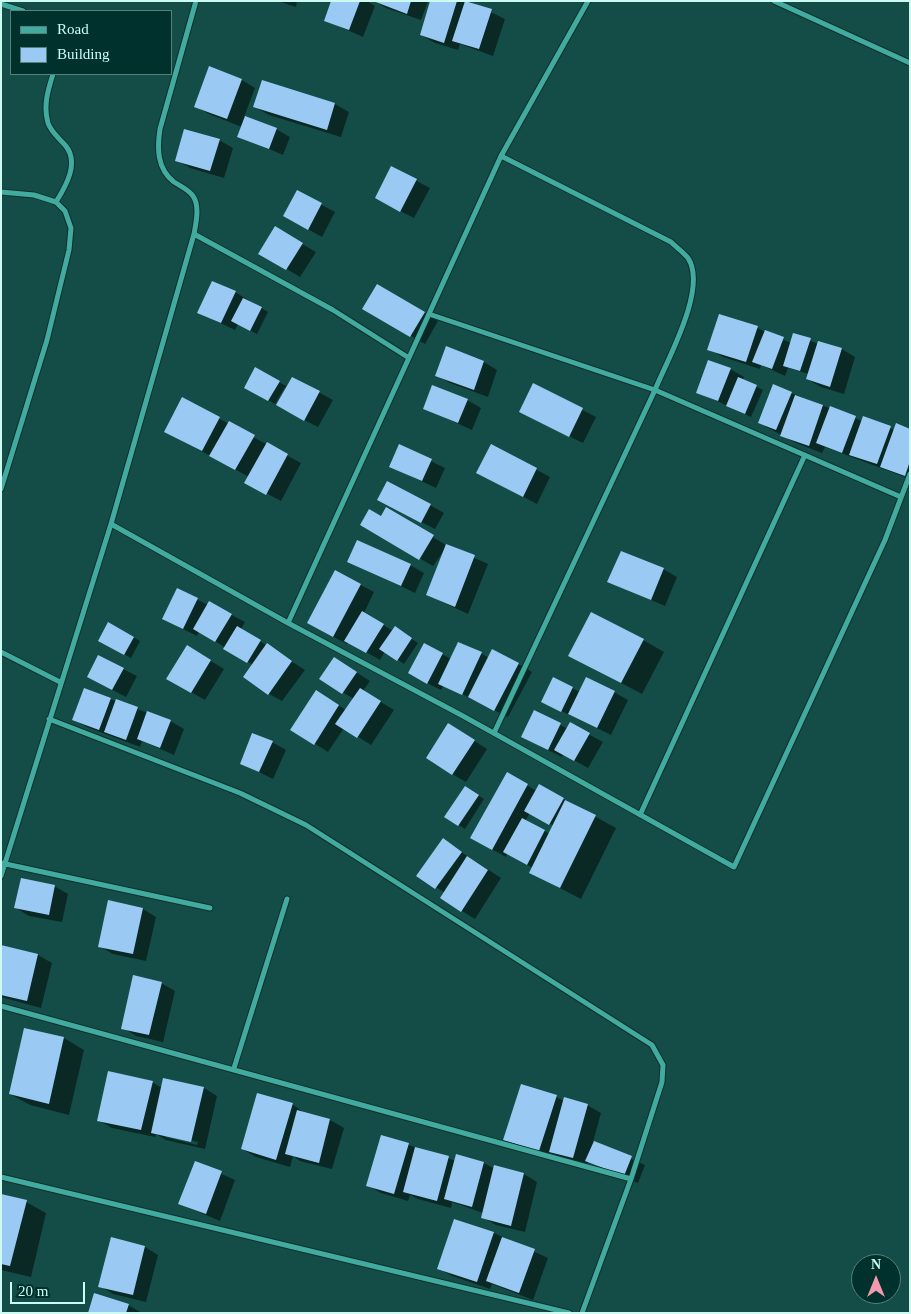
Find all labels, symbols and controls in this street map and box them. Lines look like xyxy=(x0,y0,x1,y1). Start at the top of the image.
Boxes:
legend xyxy=(10,10,172,75)
text: Road xyxy=(57,21,89,37)
text: Building xyxy=(57,46,110,62)
north arrow xyxy=(851,1254,901,1304)
text: N xyxy=(871,1257,881,1272)
scale bar xyxy=(12,1272,88,1304)
text: 20 m xyxy=(18,1283,48,1299)

